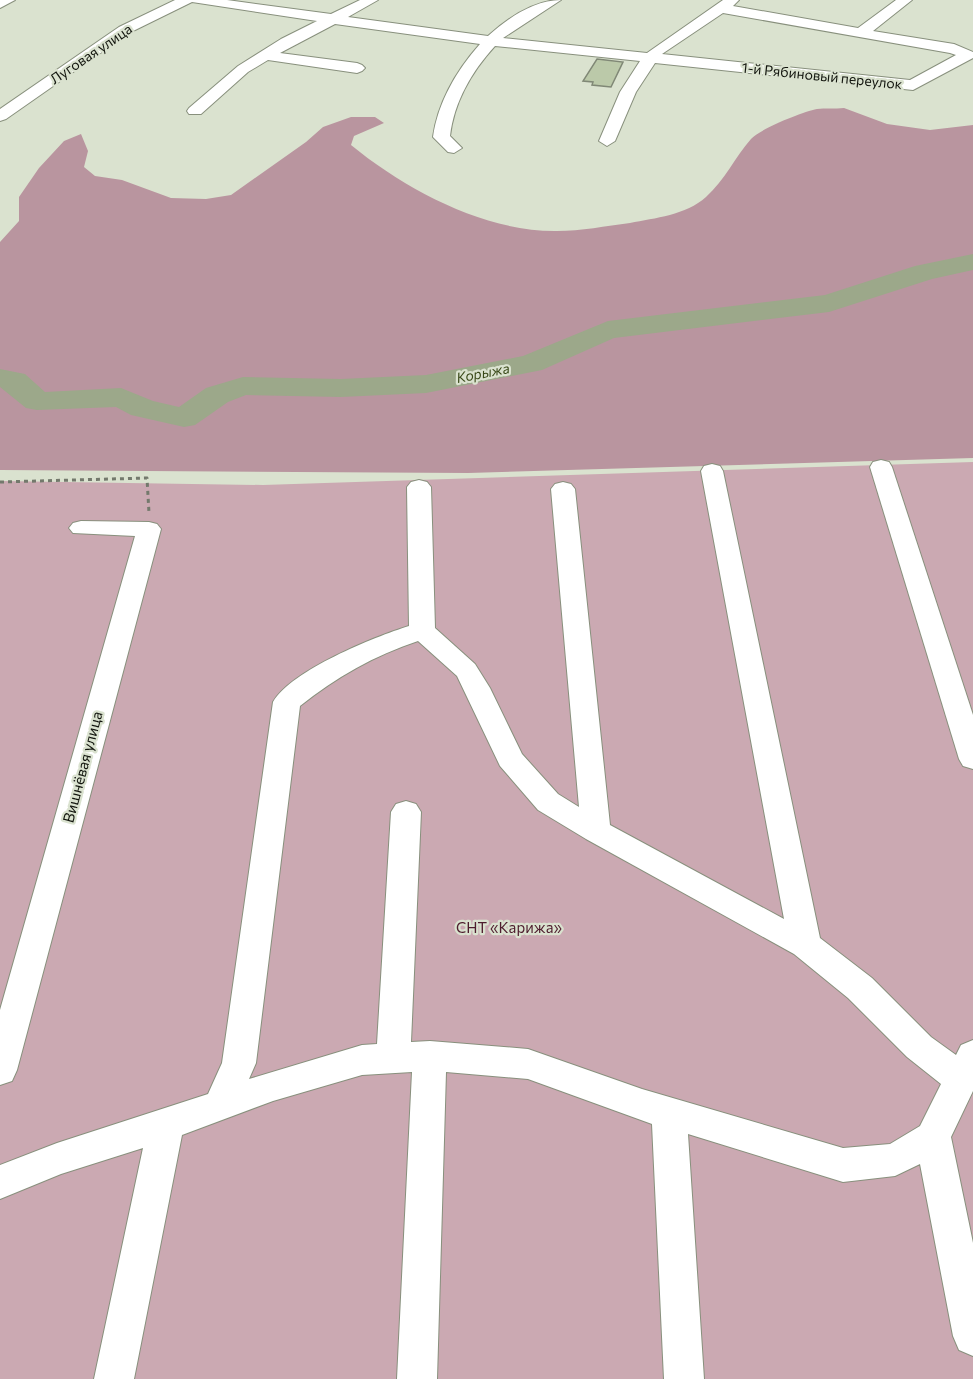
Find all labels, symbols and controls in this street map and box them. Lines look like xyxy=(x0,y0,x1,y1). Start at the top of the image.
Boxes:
street label: Луговая улица xyxy=(47,20,135,87)
street label: 1-й Рябиновый переулок xyxy=(741,59,904,92)
water label: Корыжа xyxy=(455,359,511,386)
street label: Вишнёвая улица xyxy=(58,709,106,824)
park label: СНТ «Карижа» xyxy=(456,918,562,936)

